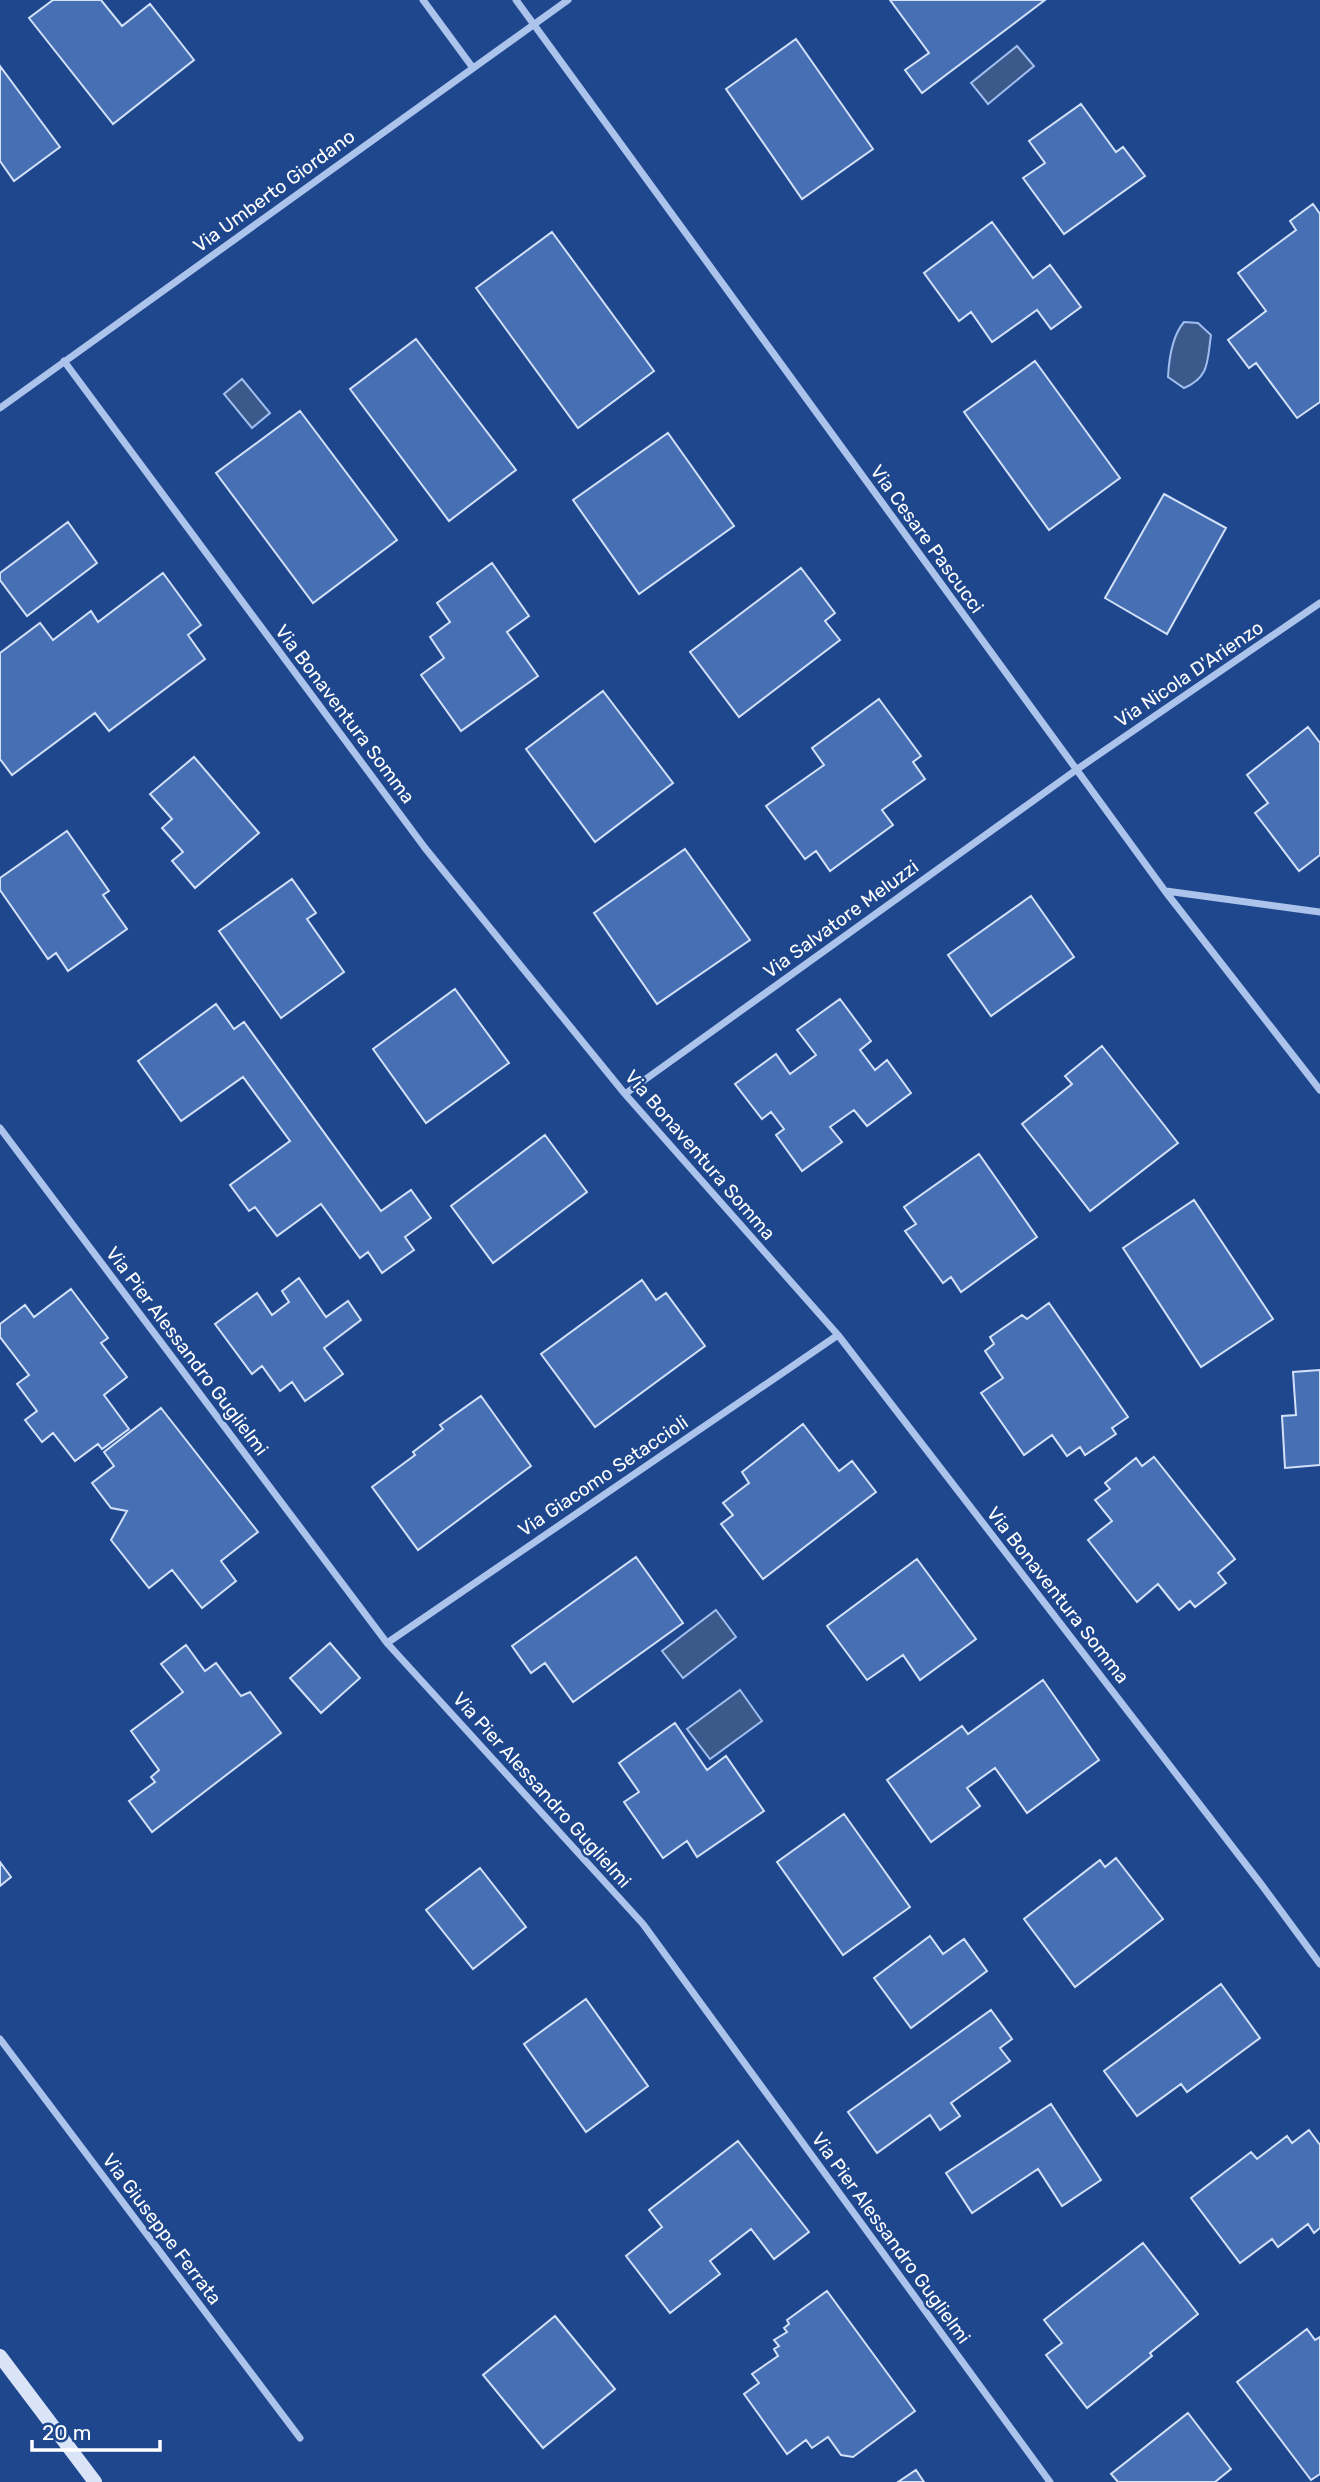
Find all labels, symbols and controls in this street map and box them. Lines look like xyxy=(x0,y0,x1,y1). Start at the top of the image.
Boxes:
street label: Via Umberto Giordano xyxy=(189,125,359,257)
street label: Via Cesare Pascucci xyxy=(865,460,989,618)
street label: Via Nicola D'Arienzo xyxy=(1110,616,1268,732)
street label: Via Bonaventura Somma xyxy=(270,620,420,808)
street label: Via Salvatore Meluzzi xyxy=(759,855,923,983)
street label: Via Bonaventura Somma xyxy=(620,1065,780,1245)
street label: Via Pier Alessandro Guglielmi xyxy=(101,1242,273,1460)
street label: Via Giacomo Setaccioli xyxy=(514,1411,692,1541)
street label: Via Bonaventura Somma xyxy=(982,1502,1134,1688)
street label: Via Pier Alessandro Guglielmi xyxy=(448,1687,636,1893)
street label: Via Pier Alessandro Guglielmi xyxy=(807,2128,975,2348)
street label: Via Giuseppe Ferrata xyxy=(98,2149,226,2309)
scale bar xyxy=(32,2408,159,2452)
text: 20 m xyxy=(42,2420,91,2445)

